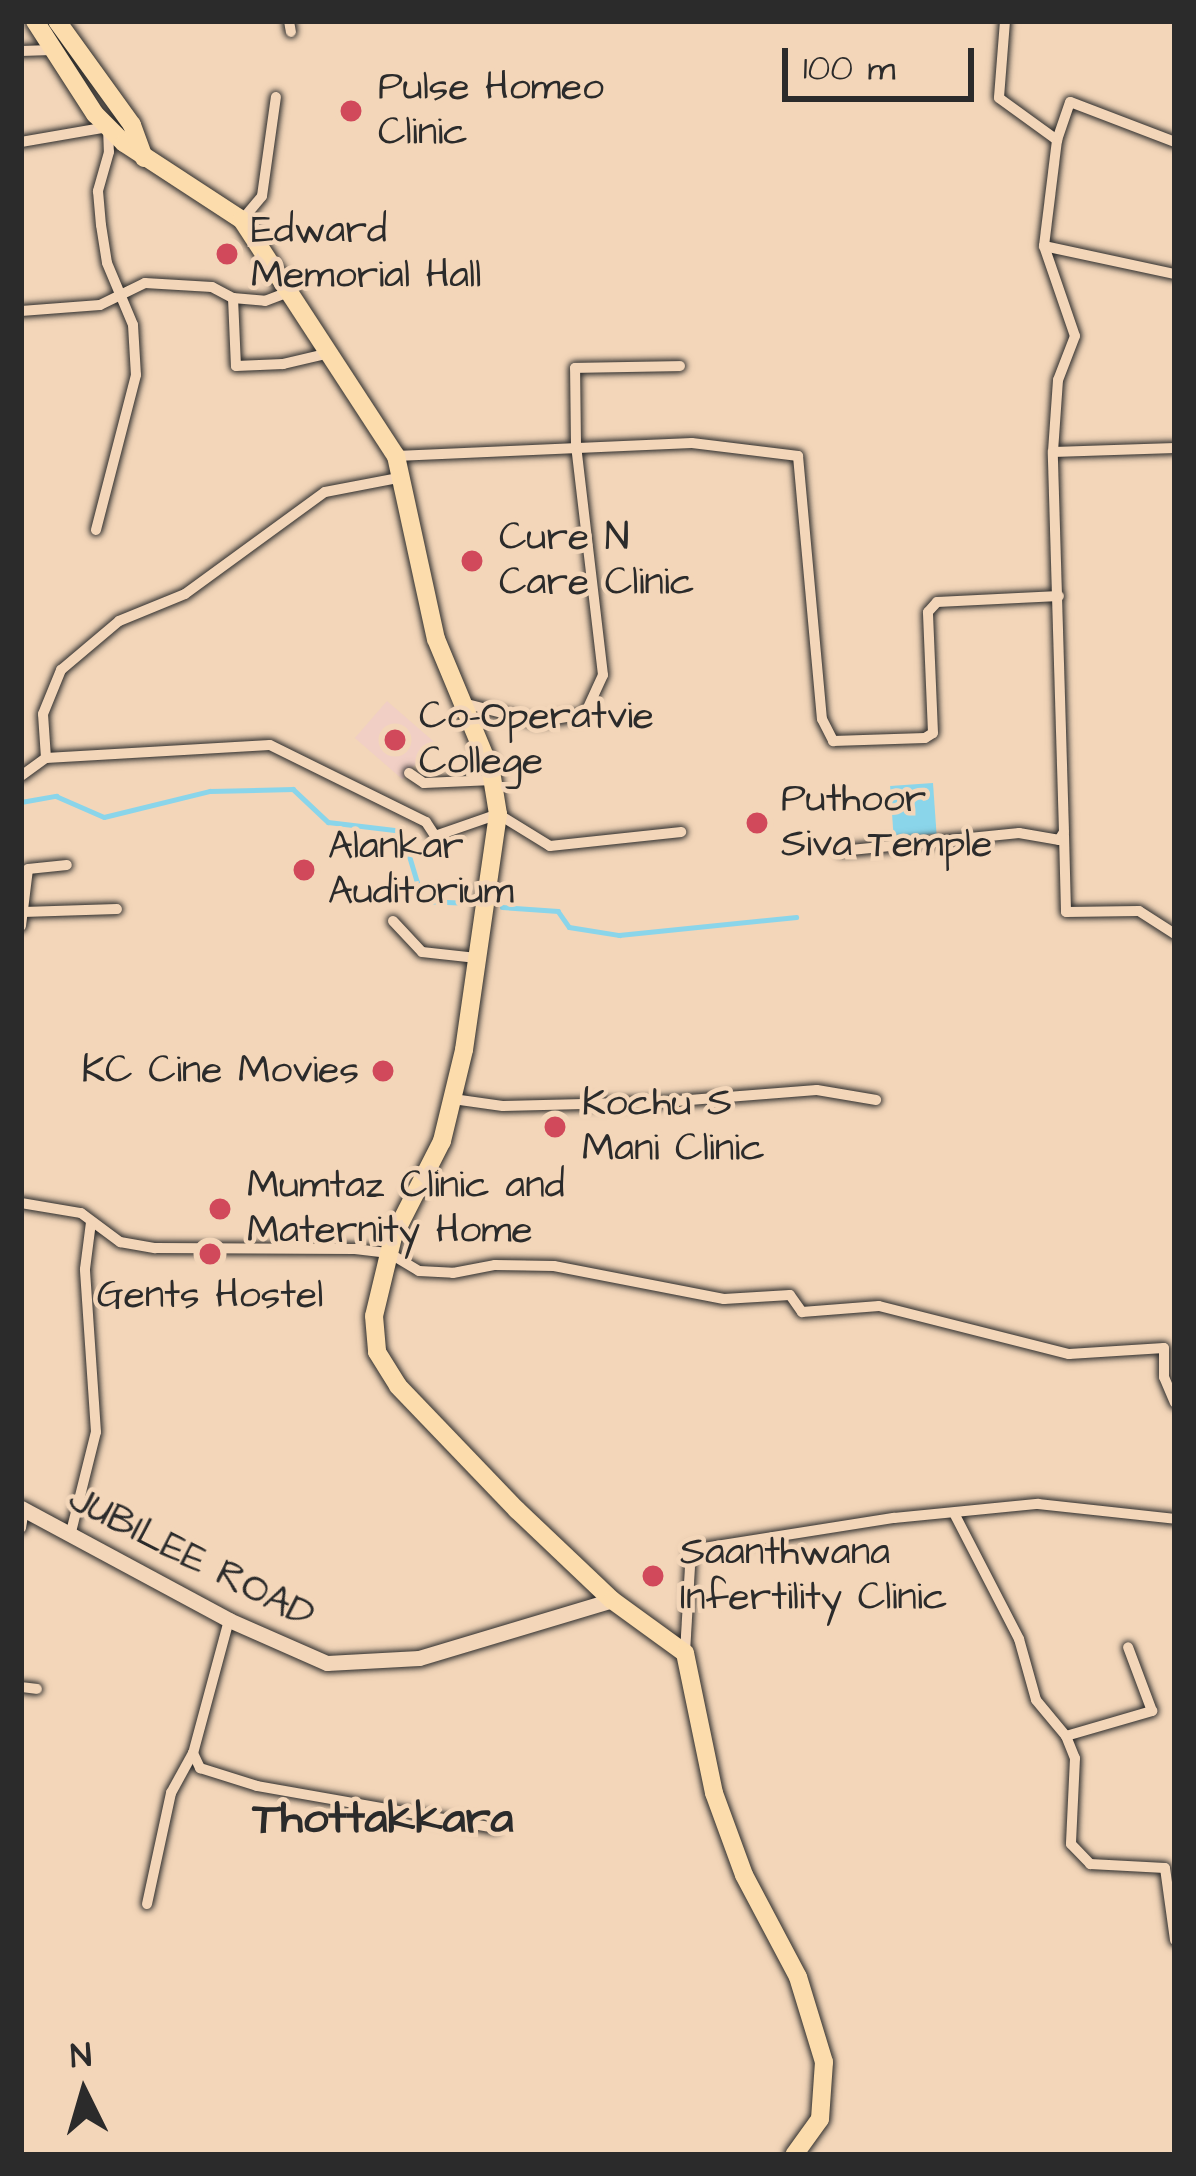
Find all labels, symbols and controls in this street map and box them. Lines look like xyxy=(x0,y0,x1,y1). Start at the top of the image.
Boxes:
scale bar xyxy=(788,24,980,98)
text: 100 m xyxy=(803,43,895,94)
place label: Pulse Homeo Clinic xyxy=(378,66,604,157)
marker: Pulse Homeo Clinic xyxy=(335,95,367,127)
place label: Edward Memorial Hall xyxy=(251,209,481,300)
marker: Edward Memorial Hall xyxy=(214,241,240,267)
place label: Cure N Care Clinic xyxy=(499,516,694,607)
marker: Cure N Care Clinic xyxy=(456,545,488,577)
place label: Co-Operatvie College xyxy=(419,695,654,786)
marker: Co-Operatvie College xyxy=(382,727,408,753)
place label: Puthoor Siva Temple xyxy=(781,778,992,869)
marker: Puthoor Siva Temple xyxy=(744,810,770,836)
place label: Alankar Auditorium xyxy=(328,825,514,916)
marker: Alankar Auditorium xyxy=(291,857,317,883)
place label: KC Cine Movies xyxy=(81,1048,359,1094)
marker: KC Cine Movies xyxy=(370,1058,396,1084)
place label: Kochu S Mani Clinic xyxy=(582,1082,765,1173)
marker: Kochu S Mani Clinic xyxy=(539,1111,571,1143)
place label: Mumtaz Clinic and Maternity Home xyxy=(247,1164,565,1255)
marker: Mumtaz Clinic and Maternity Home xyxy=(204,1193,236,1225)
marker: Gents Hostel xyxy=(197,1241,223,1267)
place label: Gents Hostel xyxy=(97,1273,323,1319)
street label: JUBILEE ROAD xyxy=(60,1476,322,1640)
place label: Saanthwana Infertility Clinic xyxy=(680,1531,947,1622)
marker: Saanthwana Infertility Clinic xyxy=(637,1560,669,1592)
district label: Thottakkara xyxy=(253,1793,513,1847)
north arrow xyxy=(24,2032,144,2152)
text: N xyxy=(69,2032,93,2080)

